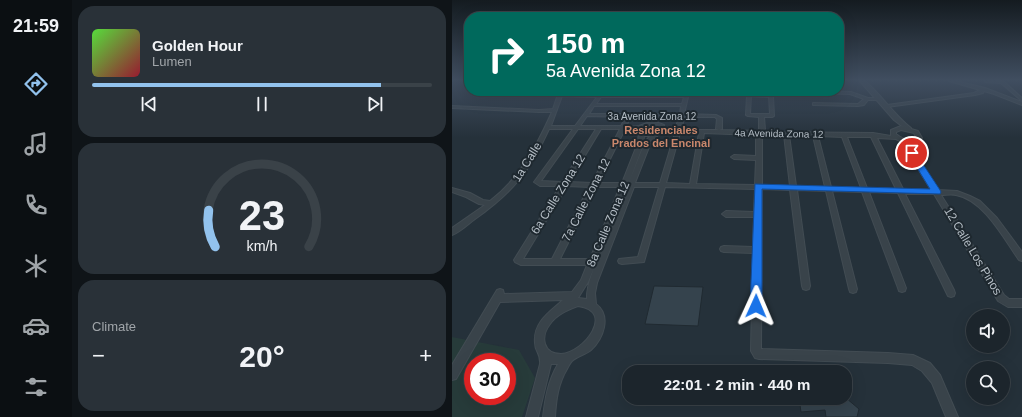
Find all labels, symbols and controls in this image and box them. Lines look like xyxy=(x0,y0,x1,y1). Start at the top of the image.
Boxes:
text: 21:59 xyxy=(13,16,59,36)
icon: right xyxy=(480,28,532,80)
text: 150 m xyxy=(546,28,625,59)
text: Golden Hour xyxy=(152,37,243,54)
text: Lumen xyxy=(152,54,192,69)
text: 5a Avenida Zona 12 xyxy=(546,61,706,81)
icon: directions xyxy=(22,70,50,98)
icon: previous xyxy=(138,93,160,115)
icon: pause xyxy=(251,93,273,115)
icon: next xyxy=(364,93,386,115)
street label: 3a Avenida Zona 12 xyxy=(608,111,697,122)
district label: Residenciales Prados del Encinal xyxy=(612,124,710,149)
street label: 4a Avenida Zona 12 xyxy=(735,127,824,140)
icon: music xyxy=(22,130,50,158)
pin xyxy=(895,136,929,170)
street label: 1a Calle xyxy=(509,139,545,184)
icon: arrive xyxy=(901,142,923,164)
street label: 6a Calle Zona 12 xyxy=(528,151,588,236)
street label: 7a Calle Zona 12 xyxy=(559,156,613,244)
street label: 8a Calle Zona 12 xyxy=(584,179,632,269)
icon: phone xyxy=(22,191,50,219)
text: 23 xyxy=(239,191,285,238)
street label: 12 Calle Los Pinos xyxy=(941,205,1005,297)
text: km/h xyxy=(247,237,278,253)
icon: climate xyxy=(22,252,50,280)
position arrow xyxy=(735,285,777,327)
map controls xyxy=(966,309,1010,405)
button: sound xyxy=(966,309,1010,353)
icon: car xyxy=(22,312,50,340)
text: Climate xyxy=(92,319,136,334)
text: 20° xyxy=(239,340,285,373)
text: − xyxy=(92,343,105,368)
text: + xyxy=(419,343,432,368)
speed limit sign: 30 xyxy=(464,353,516,405)
button: search xyxy=(966,361,1010,405)
icon: filters xyxy=(22,373,50,401)
text: 22:01 · 2 min · 440 m xyxy=(664,376,810,393)

